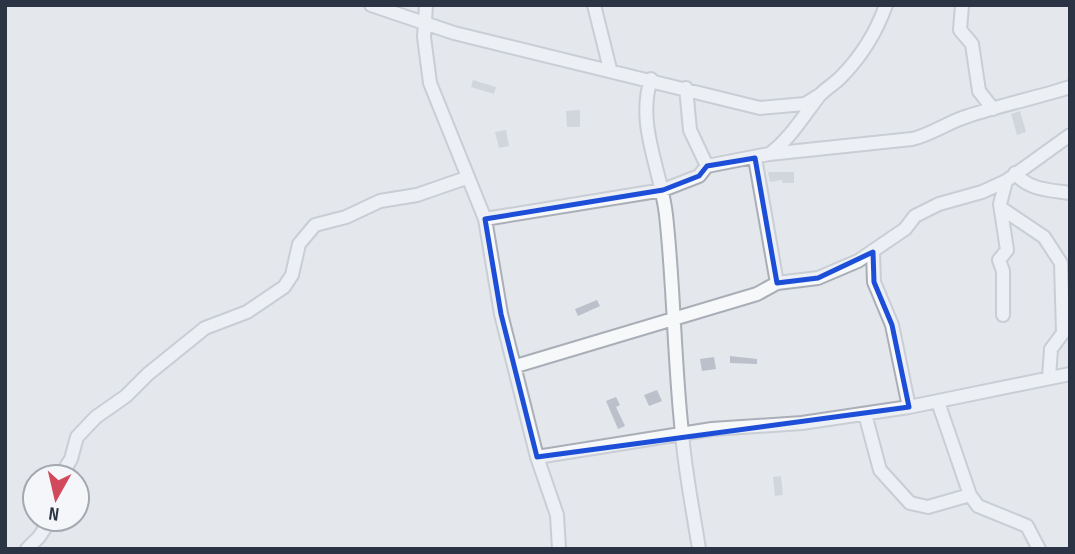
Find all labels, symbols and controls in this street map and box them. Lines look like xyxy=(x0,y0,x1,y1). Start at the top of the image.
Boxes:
north arrow xyxy=(21,463,91,533)
text: N xyxy=(47,501,60,525)

